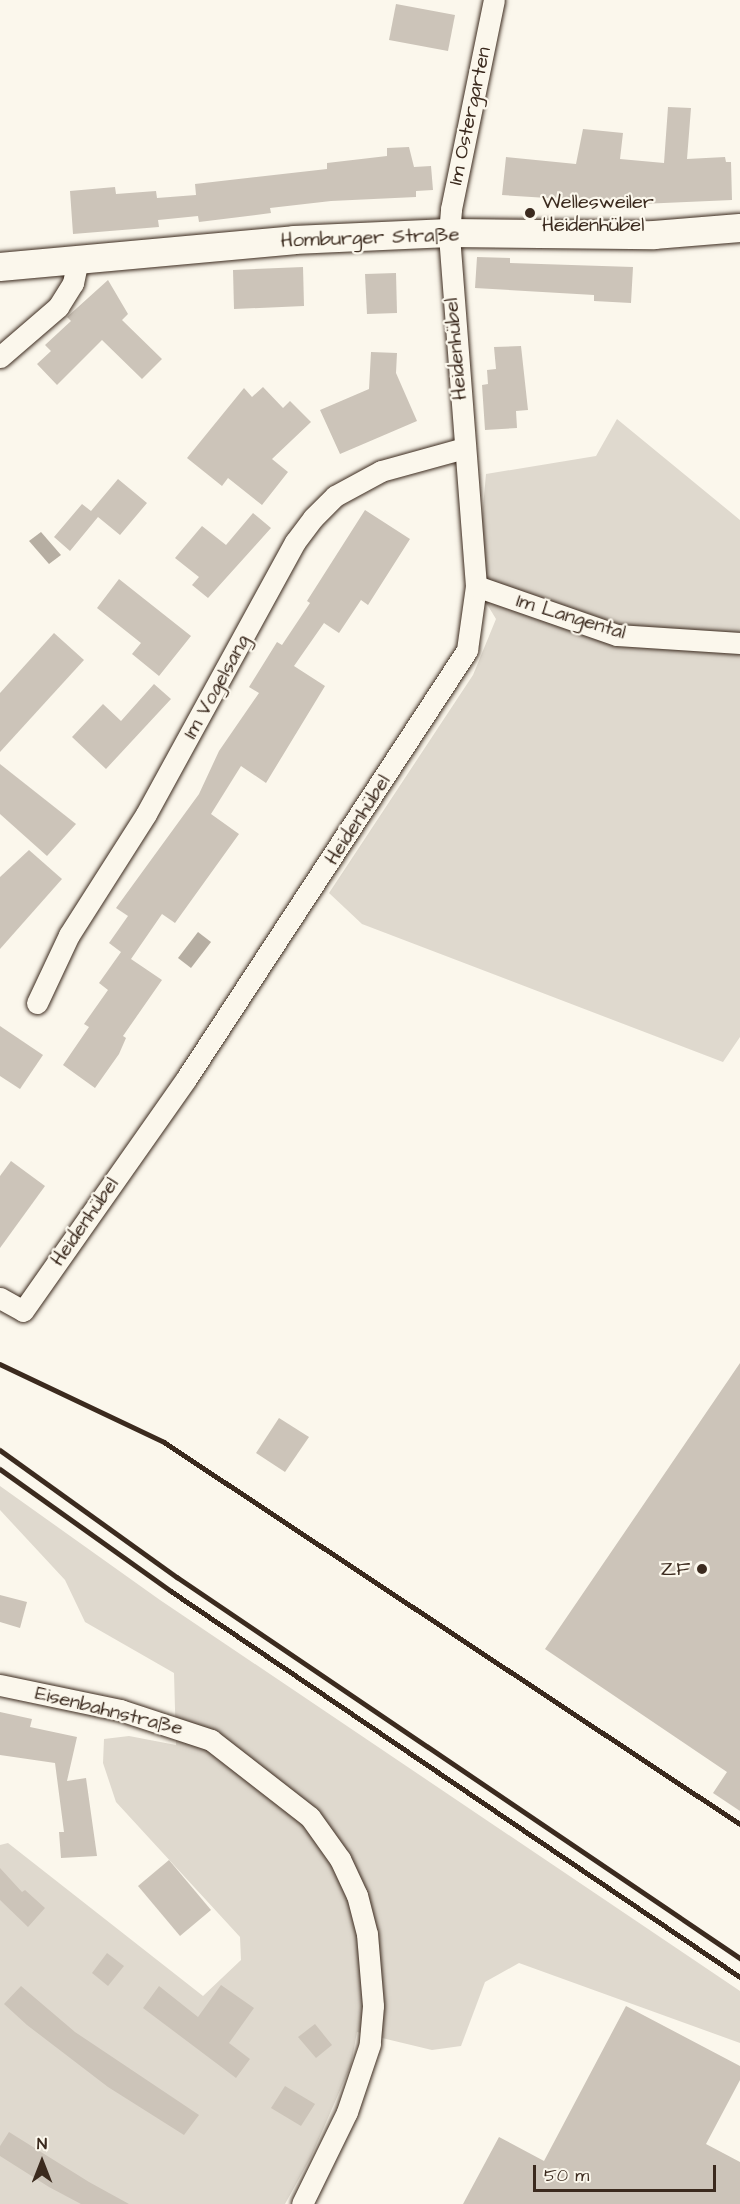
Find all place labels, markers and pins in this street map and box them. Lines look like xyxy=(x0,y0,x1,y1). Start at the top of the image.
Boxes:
place label: Wellesweiler Heidenhübel xyxy=(542,190,654,237)
marker: Wellesweiler Heidenhübel xyxy=(523,206,537,220)
place label: ZF xyxy=(660,1557,690,1581)
marker: ZF xyxy=(695,1562,709,1576)

